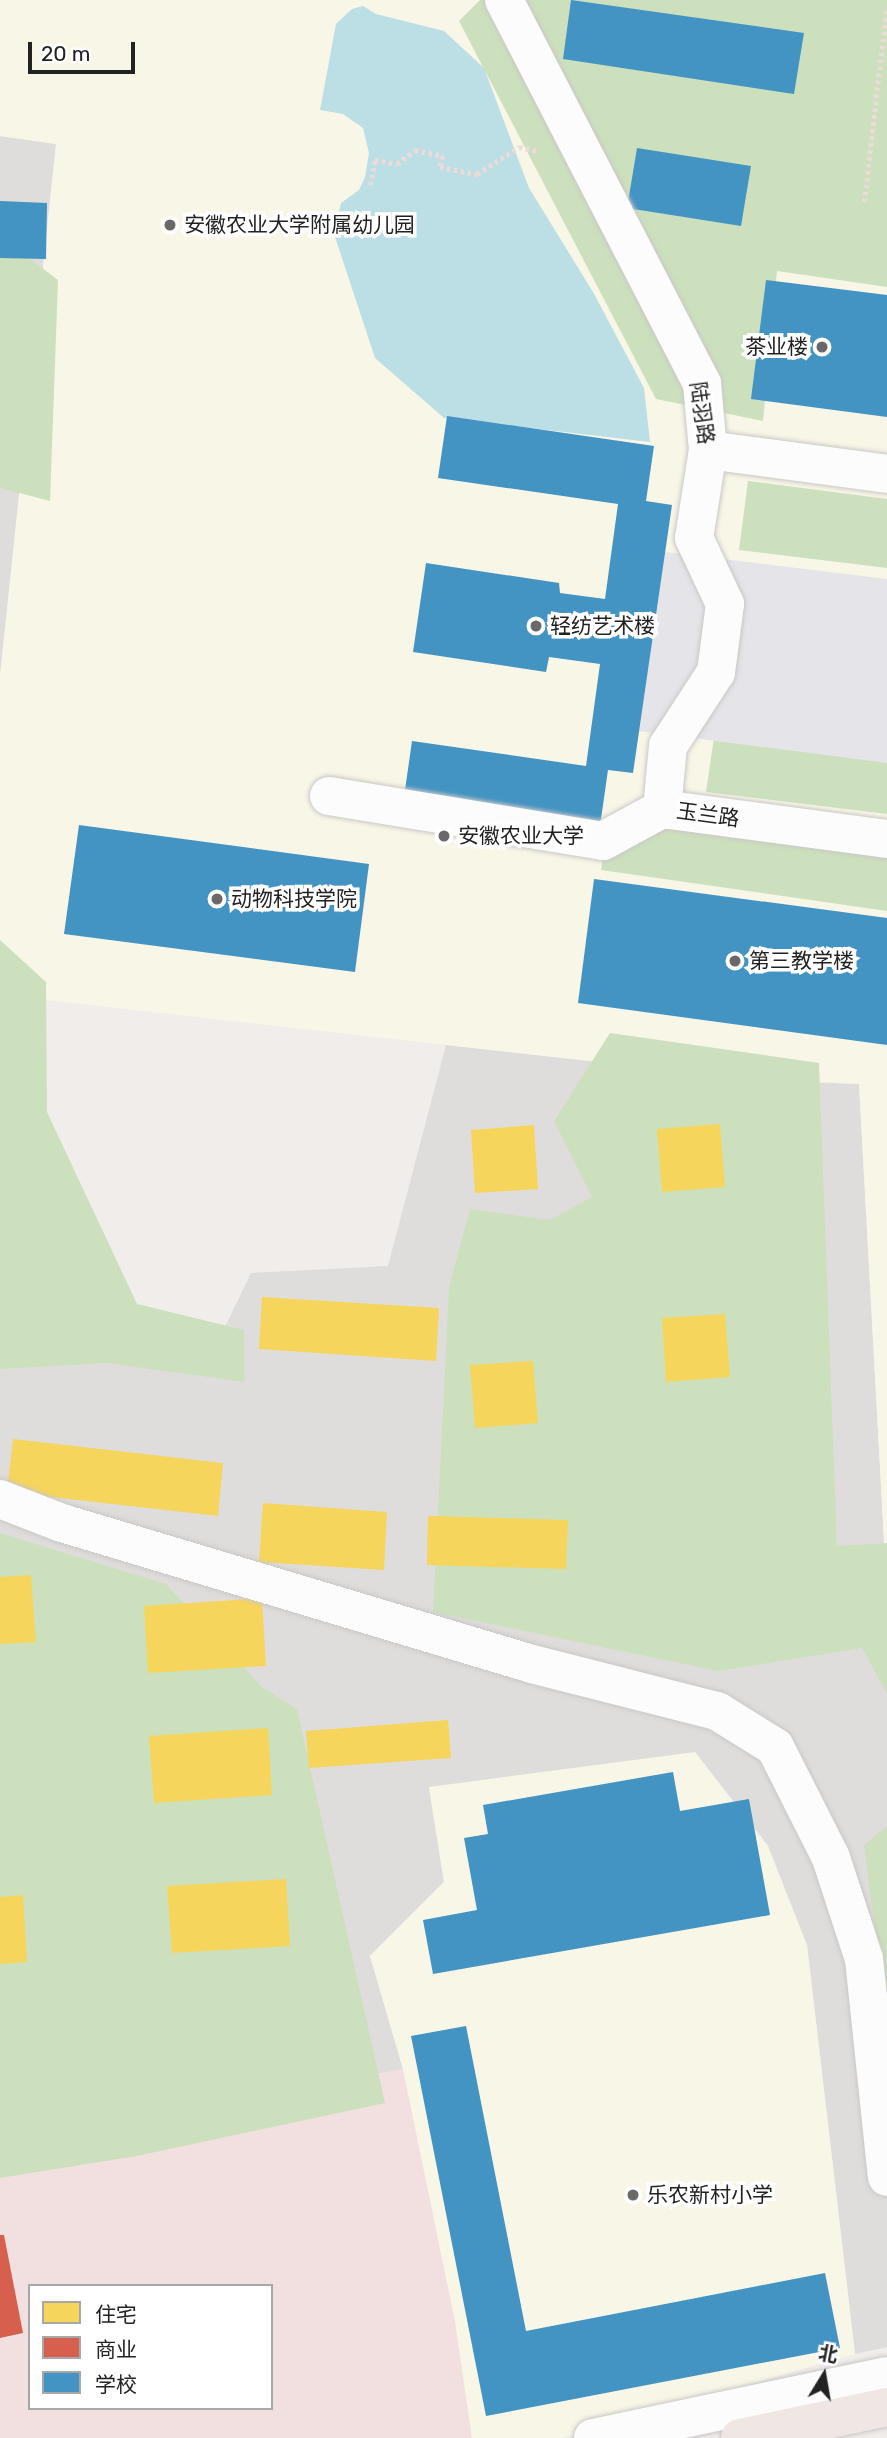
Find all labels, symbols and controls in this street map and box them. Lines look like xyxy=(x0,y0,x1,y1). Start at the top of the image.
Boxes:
scale bar xyxy=(32,28,138,72)
text: 20 m xyxy=(41,41,90,66)
place label: 安徽农业大学附属幼儿园 xyxy=(184,212,415,238)
marker: 安徽农业大学附属幼儿园 xyxy=(162,217,178,233)
place label: 茶业楼 xyxy=(745,334,808,360)
marker: 茶业楼 xyxy=(814,339,830,355)
street label: 陆羽路 xyxy=(685,380,719,446)
place label: 轻纺艺术楼 xyxy=(550,613,655,639)
marker: 轻纺艺术楼 xyxy=(528,618,544,634)
street label: 玉兰路 xyxy=(675,798,741,832)
place label: 安徽农业大学 xyxy=(458,823,584,849)
marker: 安徽农业大学 xyxy=(436,828,452,844)
place label: 动物科技学院 xyxy=(231,886,357,912)
marker: 动物科技学院 xyxy=(209,891,225,907)
place label: 第三教学楼 xyxy=(749,948,854,974)
marker: 第三教学楼 xyxy=(727,953,743,969)
place label: 乐农新村小学 xyxy=(647,2182,773,2208)
marker: 乐农新村小学 xyxy=(625,2187,641,2203)
legend xyxy=(28,2284,273,2410)
text: 住宅 xyxy=(95,2302,137,2327)
text: 商业 xyxy=(95,2337,137,2362)
north arrow xyxy=(789,2340,859,2410)
text: 北 xyxy=(817,2341,840,2367)
text: 学校 xyxy=(95,2372,137,2397)

